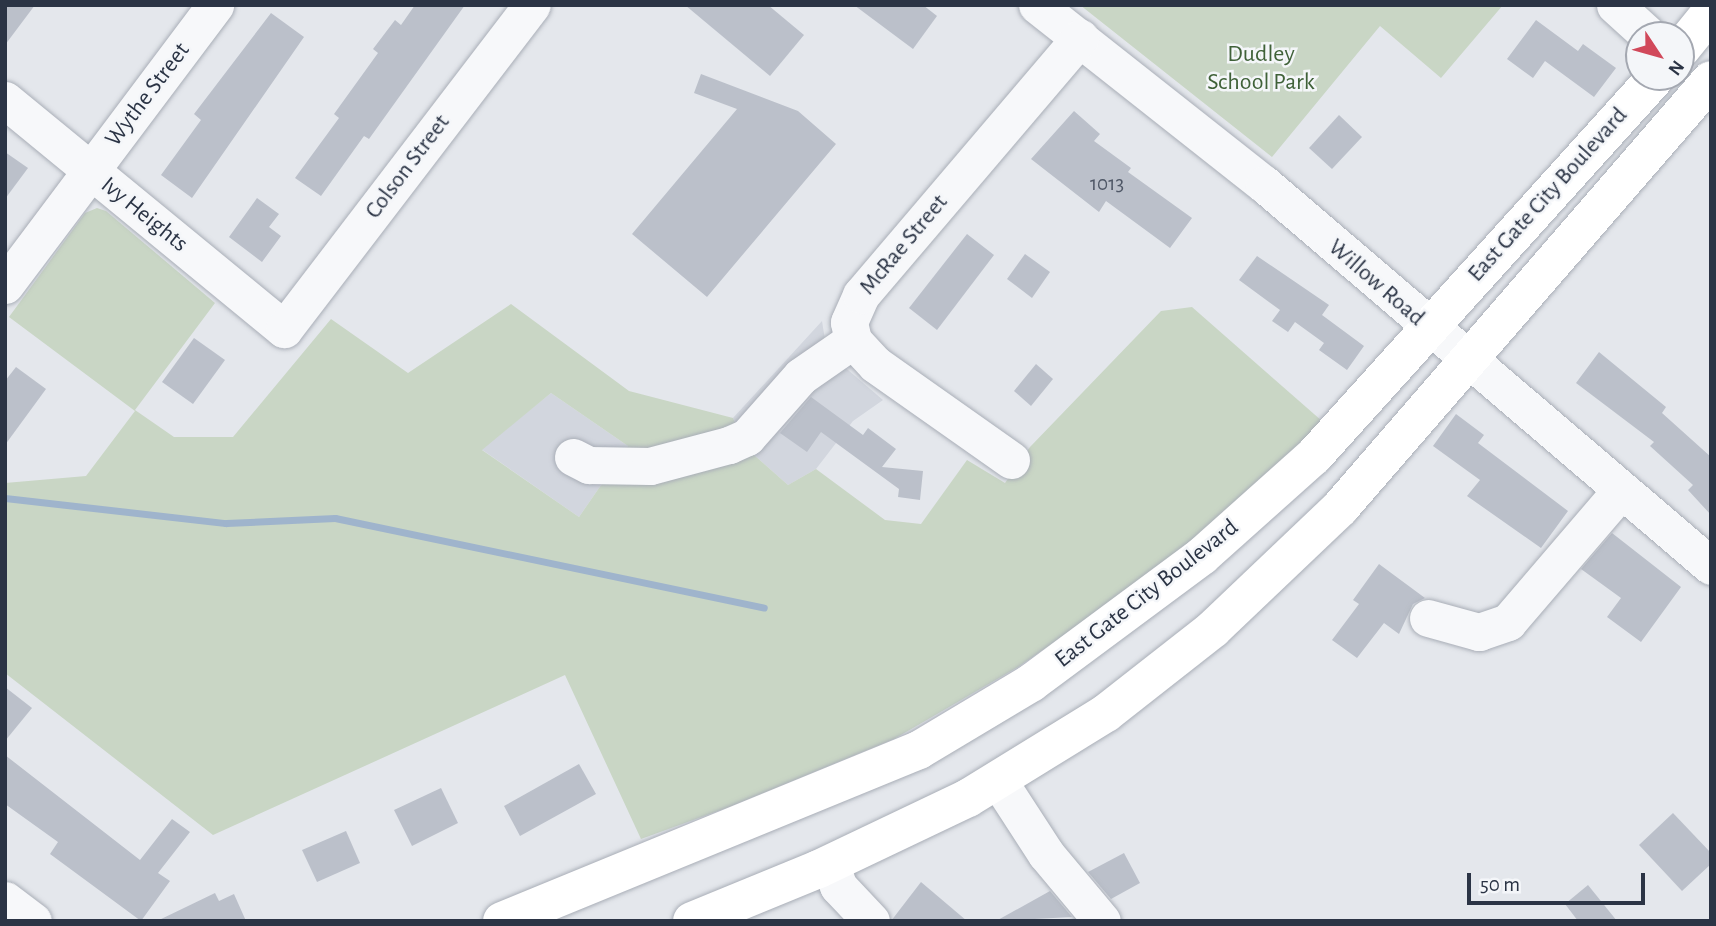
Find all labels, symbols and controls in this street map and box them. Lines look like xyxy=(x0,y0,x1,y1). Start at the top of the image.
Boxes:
north arrow xyxy=(1625,21,1695,91)
street label: Wythe Street xyxy=(100,37,196,153)
park label: Dudley School Park xyxy=(1207,41,1315,97)
text: N xyxy=(1664,57,1687,78)
street label: East Gate City Boulevard xyxy=(1462,102,1634,288)
street label: Colson Street xyxy=(359,109,457,225)
street label: Ivy Heights xyxy=(95,171,193,259)
house number: 1013 xyxy=(1090,171,1124,197)
street label: McRae Street xyxy=(854,189,954,301)
street label: Willow Road xyxy=(1322,233,1430,333)
street label: East Gate City Boulevard xyxy=(1050,513,1244,675)
scale bar xyxy=(1471,860,1650,904)
text: 50 m xyxy=(1480,874,1520,895)

